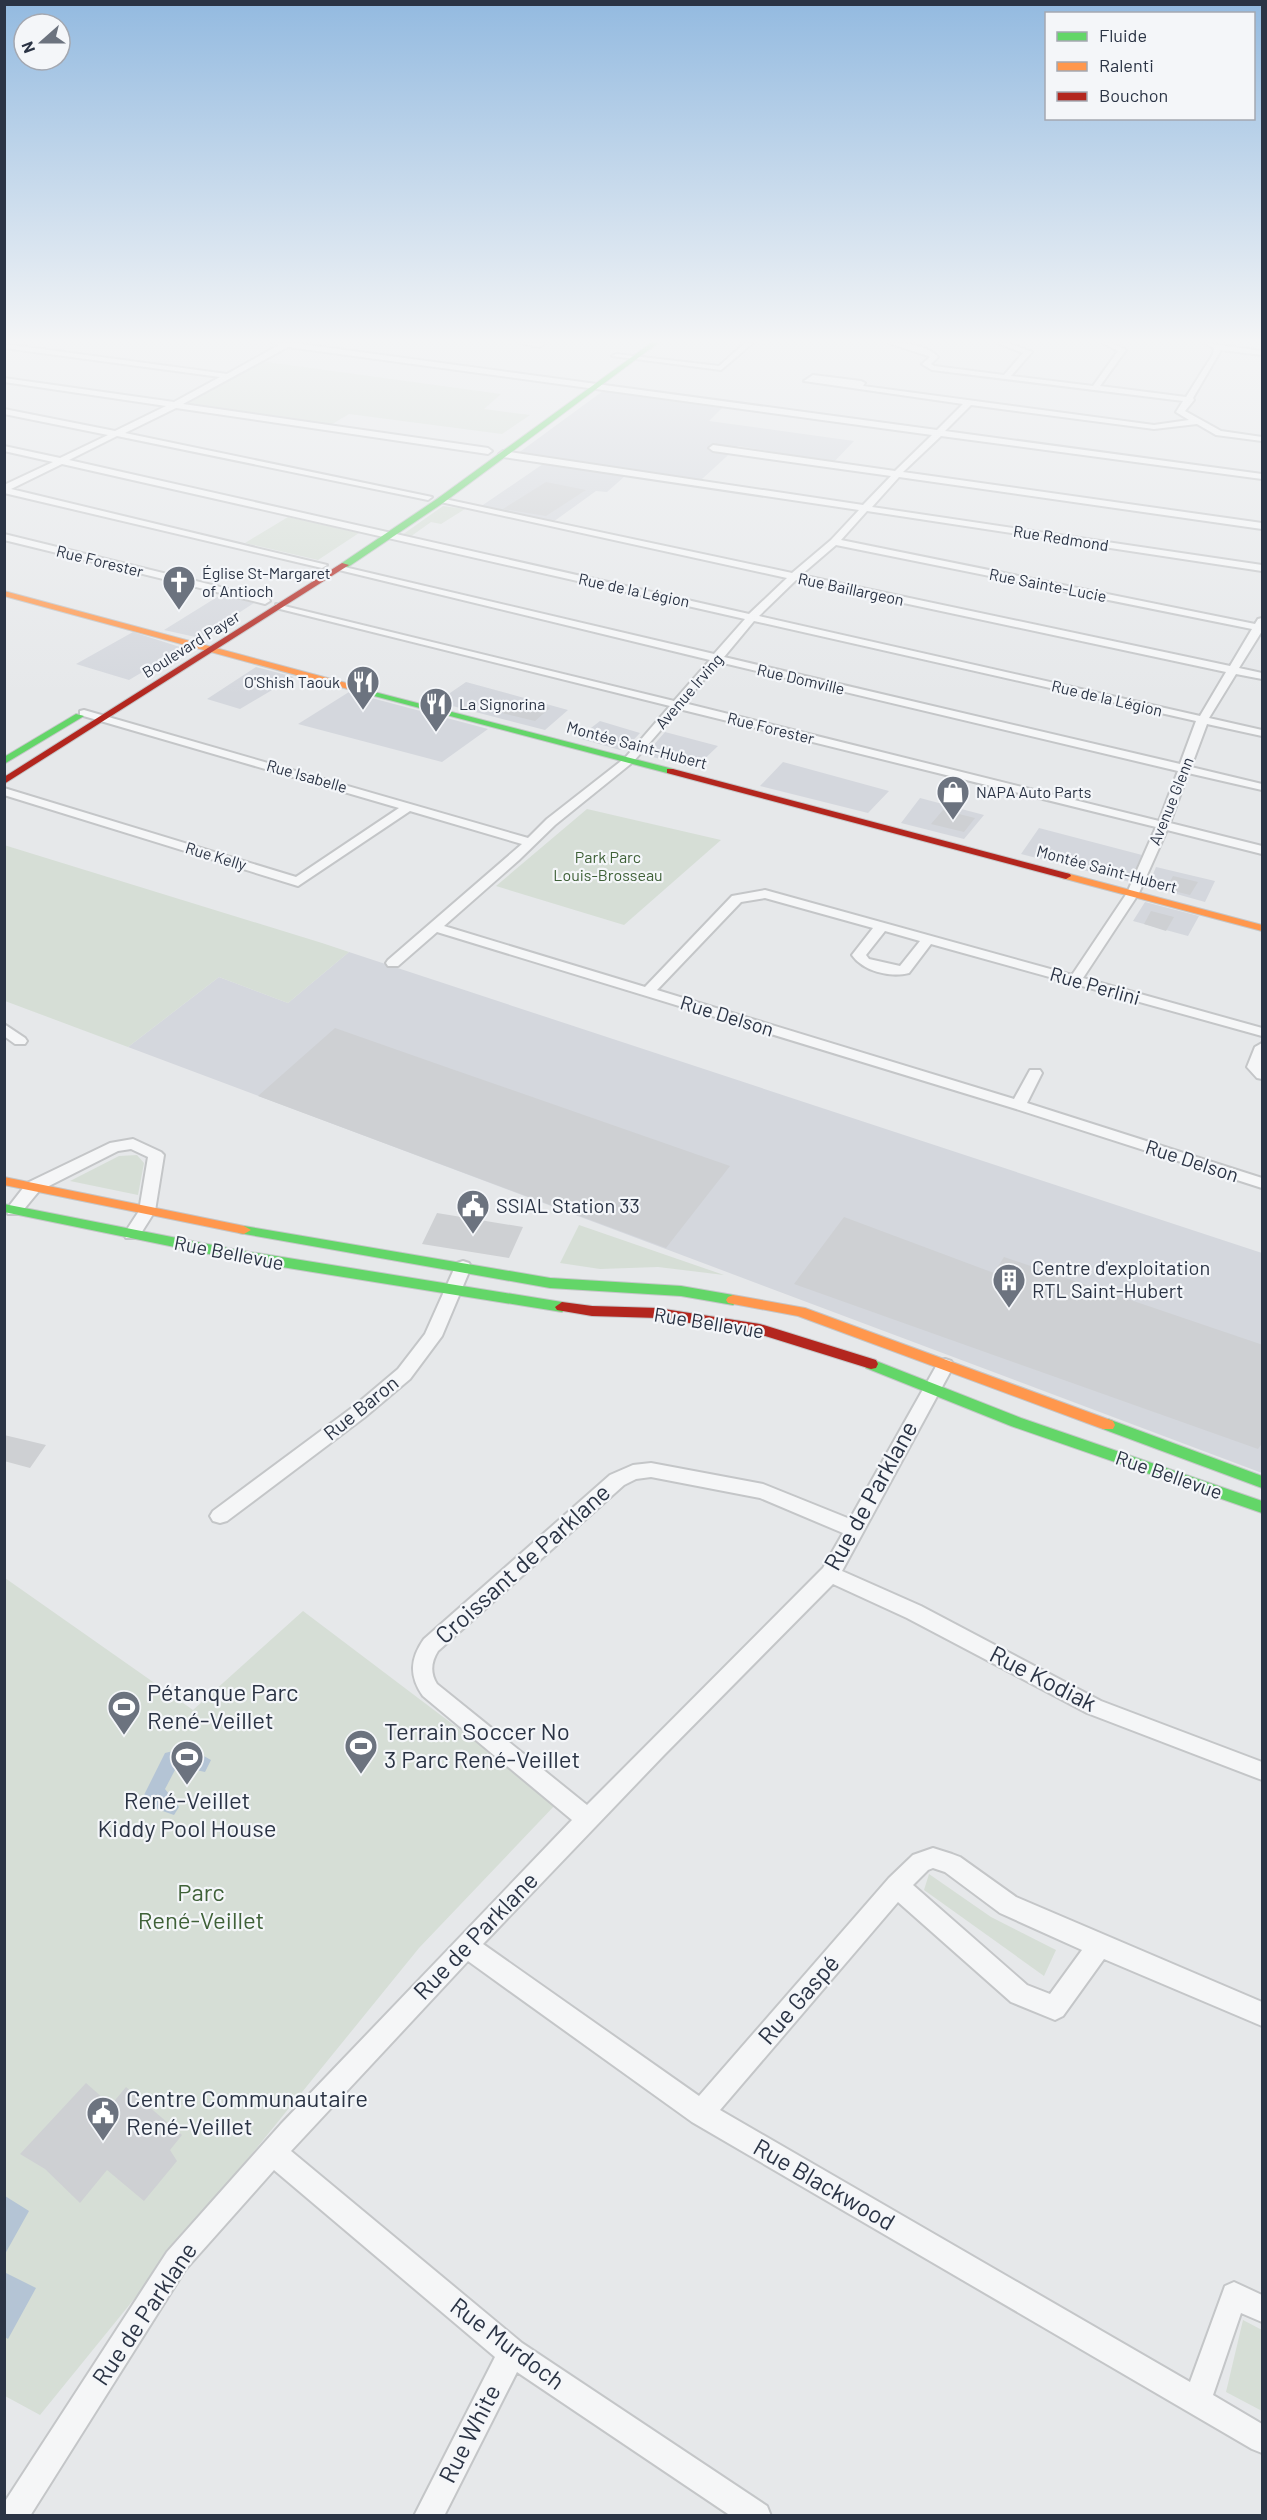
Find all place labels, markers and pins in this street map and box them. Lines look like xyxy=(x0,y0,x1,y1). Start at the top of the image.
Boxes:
place label: Église St-Margaret of Antioch xyxy=(202,563,331,600)
church icon: Église St-Margaret of Antioch xyxy=(161,564,197,611)
restaurant icon: O'Shish Taouk xyxy=(345,664,381,711)
place label: O'Shish Taouk xyxy=(244,672,340,691)
restaurant icon: La Signorina xyxy=(418,686,454,733)
place label: La Signorina xyxy=(459,694,545,713)
shop icon: NAPA Auto Parts xyxy=(935,774,971,821)
place label: NAPA Auto Parts xyxy=(976,782,1092,801)
public building icon: SSIAL Station 33 xyxy=(455,1188,491,1235)
place label: SSIAL Station 33 xyxy=(496,1193,640,1217)
place label: Centre d'exploitation RTL Saint-Hubert xyxy=(1032,1255,1210,1302)
building icon: Centre d'exploitation RTL Saint-Hubert xyxy=(991,1262,1027,1309)
place label: Pétanque Parc René-Veillet xyxy=(147,1677,299,1734)
sports icon: Pétanque Parc René-Veillet xyxy=(106,1689,142,1736)
place label: Terrain Soccer No 3 Parc René-Veillet xyxy=(384,1716,580,1773)
sports icon: Terrain Soccer No 3 Parc René-Veillet xyxy=(343,1728,379,1775)
sports icon: René-Veillet Kiddy Pool House xyxy=(169,1739,205,1786)
place label: René-Veillet Kiddy Pool House xyxy=(97,1785,277,1842)
place label: Centre Communautaire René-Veillet xyxy=(126,2083,368,2140)
public building icon: Centre Communautaire René-Veillet xyxy=(85,2095,121,2142)

